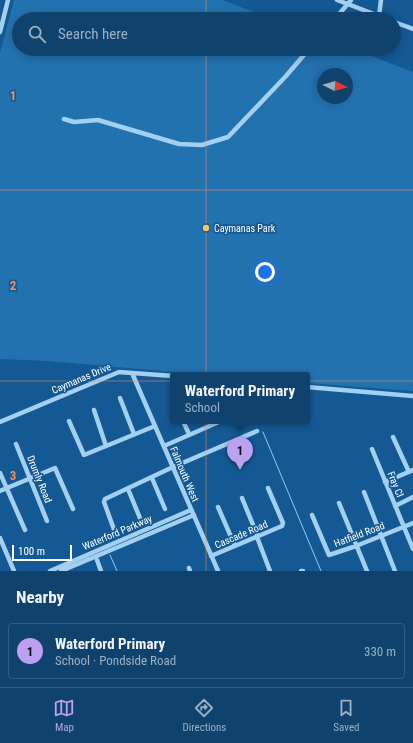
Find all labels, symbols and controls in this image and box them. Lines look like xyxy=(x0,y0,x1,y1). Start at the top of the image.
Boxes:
search box xyxy=(12,12,401,56)
icon: search xyxy=(26,23,48,45)
text: Search here xyxy=(58,25,128,43)
north arrow xyxy=(317,68,353,104)
text: 1 xyxy=(10,88,16,103)
marker: Caymanas Park xyxy=(201,223,211,233)
place label: Caymanas Park xyxy=(214,223,276,234)
your location xyxy=(255,262,275,282)
text: 2 xyxy=(10,278,17,293)
street label: Caymanas Drive xyxy=(50,361,113,396)
popup xyxy=(170,372,310,424)
text: Waterford Primary xyxy=(185,382,295,400)
text: School xyxy=(185,400,220,415)
pin: 1 xyxy=(227,437,253,470)
street label: Falmouth West xyxy=(168,445,201,503)
street label: Drumly Road xyxy=(25,454,54,504)
text: 3 xyxy=(10,468,16,483)
street label: Fray Cl xyxy=(385,470,406,499)
street label: Waterford Parkway xyxy=(81,513,154,552)
street label: Cascade Road xyxy=(213,518,269,551)
street label: Hatfield Road xyxy=(332,520,386,549)
scale bar xyxy=(12,543,72,562)
text: 100 m xyxy=(18,545,45,558)
text: Nearby xyxy=(16,587,64,607)
text: Waterford Primary xyxy=(55,635,165,653)
text: 1 xyxy=(27,644,33,659)
text: 330 m xyxy=(364,644,396,659)
text: School · Pondside Road xyxy=(55,653,176,668)
tab: Map xyxy=(53,697,75,734)
tab: Directions xyxy=(182,697,226,734)
tab: Saved xyxy=(333,697,360,734)

